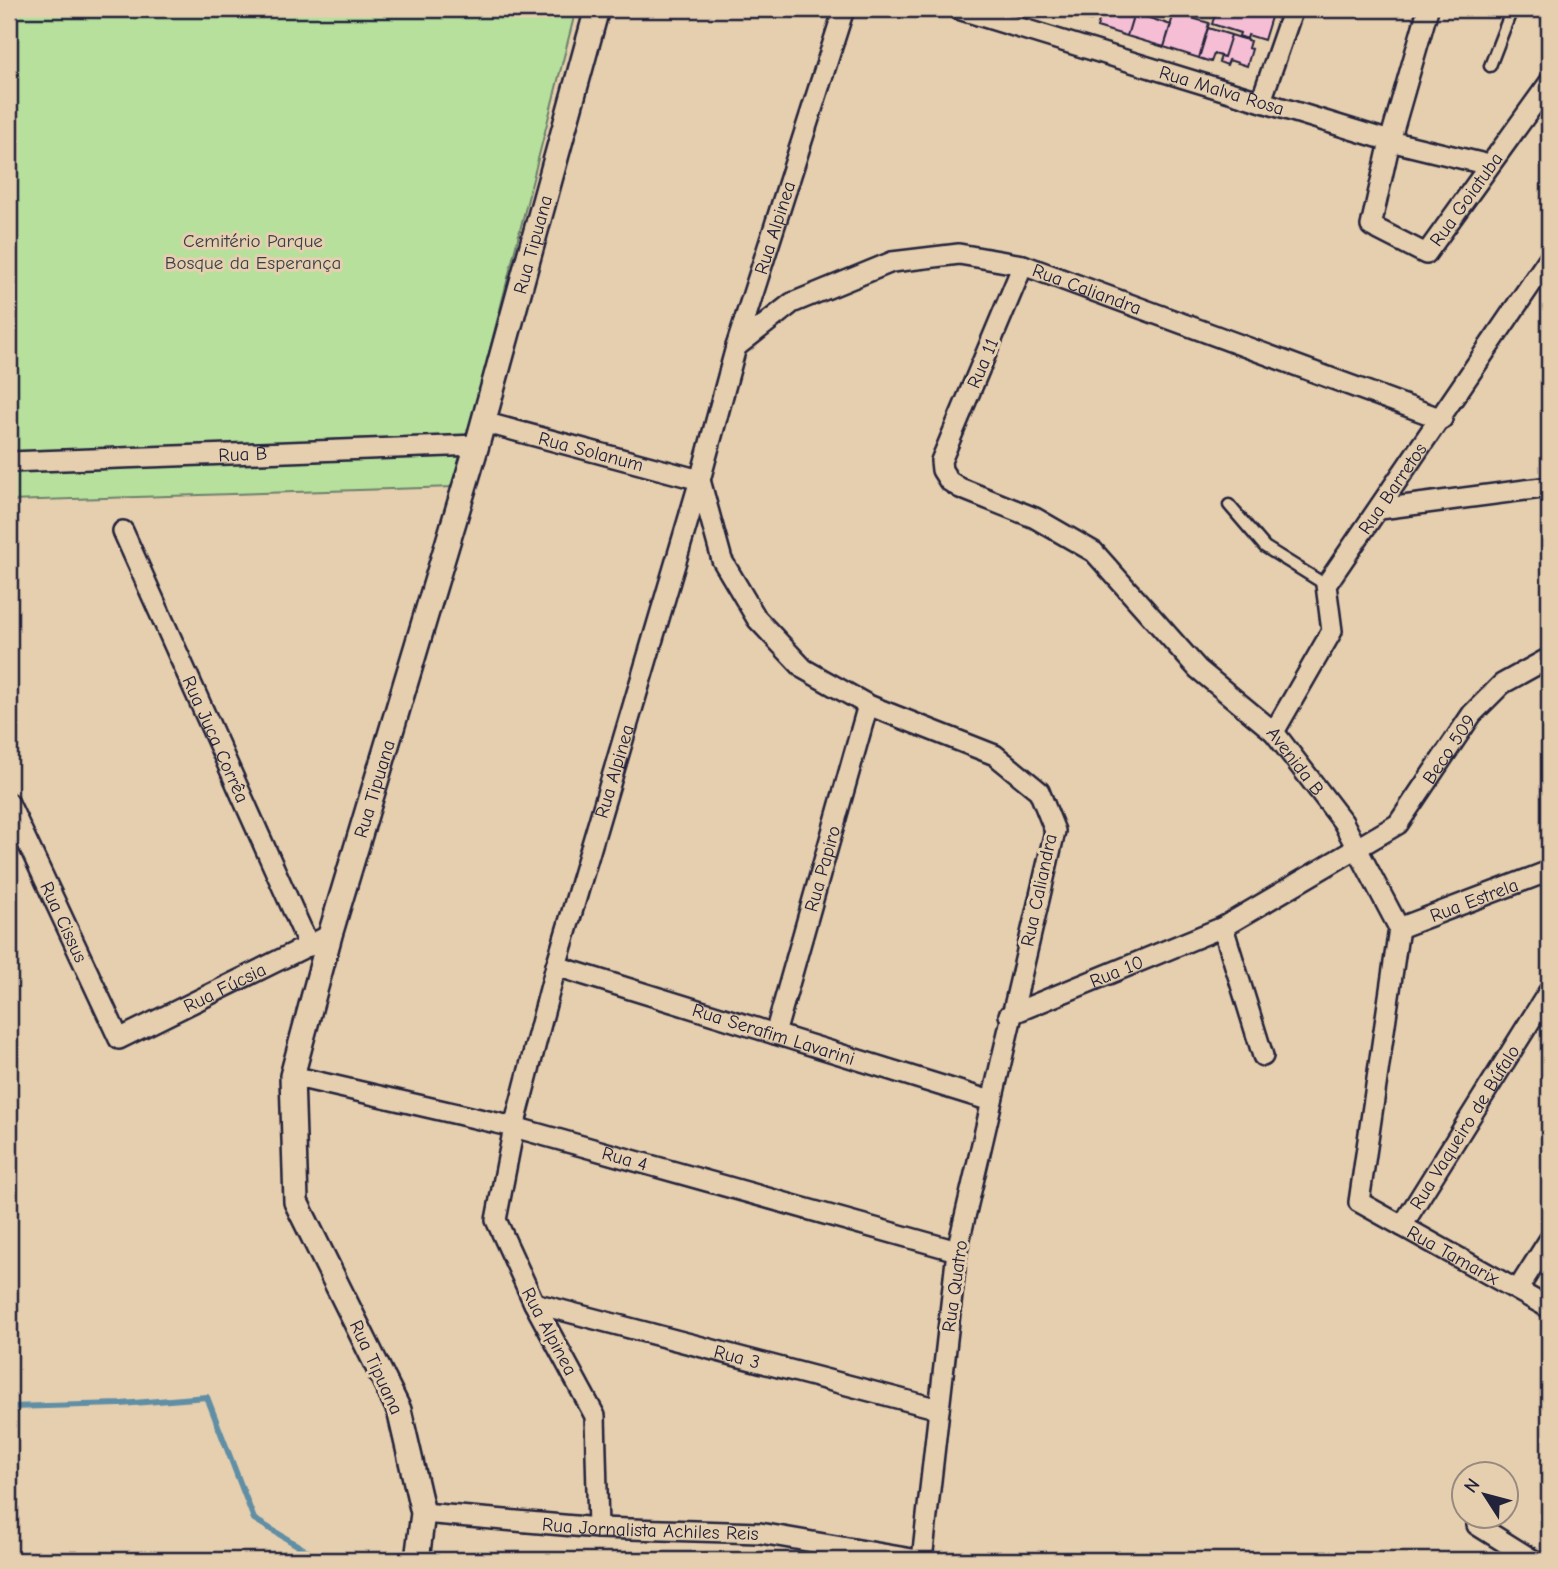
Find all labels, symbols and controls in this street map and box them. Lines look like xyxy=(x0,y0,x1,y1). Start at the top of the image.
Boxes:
street label: Rua Malva Rosa xyxy=(1156,61,1287,120)
street label: Rua Goiatuba xyxy=(1425,148,1508,251)
street label: Rua Alpinea xyxy=(750,178,800,277)
street label: Rua Tipuana xyxy=(509,193,557,296)
park label: Cemitério Parque Bosque da Esperança xyxy=(165,230,341,274)
street label: Rua Caliandra xyxy=(1029,259,1144,320)
street label: Rua 11 xyxy=(963,335,1003,392)
street label: Rua Solanum xyxy=(536,427,646,476)
street label: Rua Barretos xyxy=(1354,439,1432,539)
street label: Rua B xyxy=(218,443,268,466)
street label: Rua Juca Corrêa xyxy=(177,673,253,806)
street label: Beco 509 xyxy=(1418,711,1481,788)
street label: Rua Alpinea xyxy=(590,722,639,821)
street label: Avenida B xyxy=(1262,723,1329,800)
street label: Rua Tipuana xyxy=(350,737,400,841)
street label: Rua Papiro xyxy=(800,823,845,914)
street label: Rua Caliandra xyxy=(1016,832,1062,948)
street label: Rua Estrela xyxy=(1427,874,1521,927)
street label: Rua Cissus xyxy=(35,878,92,966)
street label: Rua 10 xyxy=(1086,951,1147,993)
street label: Rua Fúcsia xyxy=(180,958,270,1017)
street label: Rua Serafim Lavarini xyxy=(689,999,857,1070)
street label: Rua Vaqueiro de Búfalo xyxy=(1405,1041,1525,1214)
street label: Rua 4 xyxy=(599,1142,650,1176)
street label: Rua Tamarix xyxy=(1403,1221,1503,1290)
street label: Rua Quatro xyxy=(938,1239,972,1334)
street label: Rua Alpinea xyxy=(517,1284,582,1379)
street label: Rua Tipuana xyxy=(345,1317,407,1418)
street label: Rua 3 xyxy=(711,1341,762,1374)
north arrow xyxy=(1450,1460,1520,1530)
text: N xyxy=(1460,1474,1485,1497)
street label: Rua Jornalista Achiles Reis xyxy=(541,1513,759,1545)

